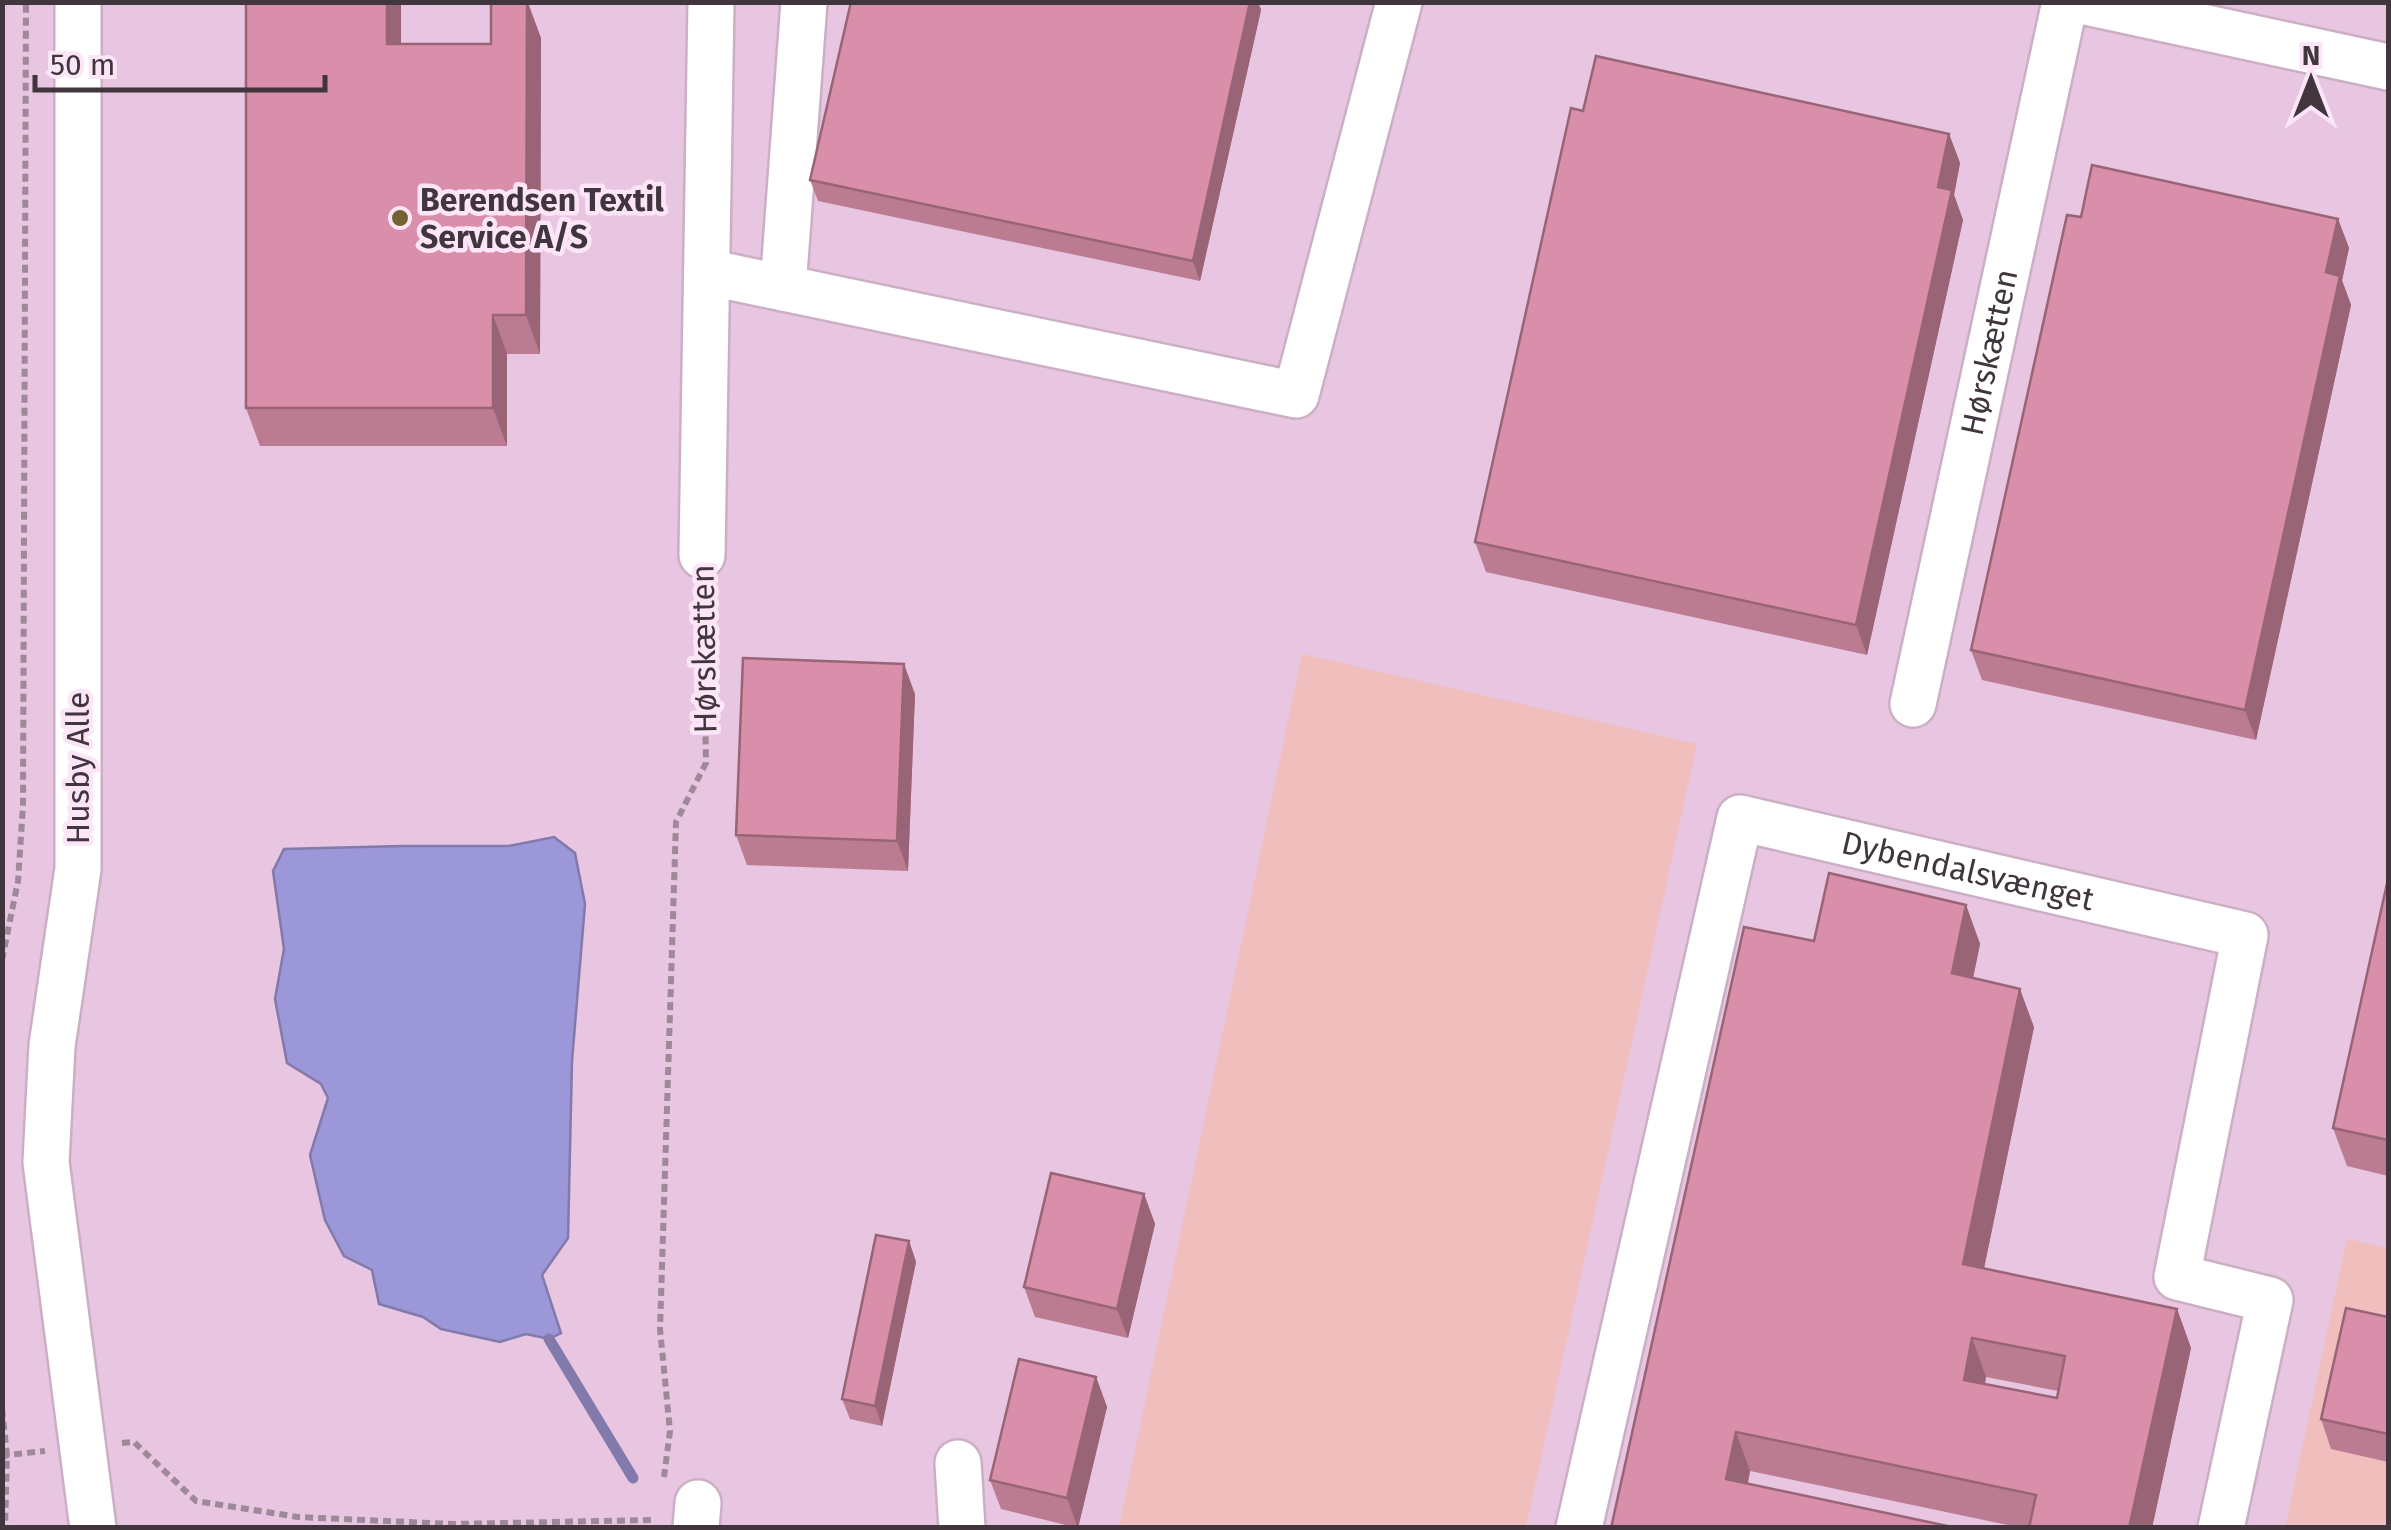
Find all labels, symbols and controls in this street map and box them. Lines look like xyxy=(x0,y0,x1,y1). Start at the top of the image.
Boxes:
scale bar xyxy=(35,30,325,92)
north arrow xyxy=(2261,30,2361,130)
text: N xyxy=(2302,39,2320,72)
text: 50 m xyxy=(50,47,115,83)
place label: Berendsen Textil Service A/S xyxy=(420,181,664,256)
marker: Berendsen Textil Service A/S xyxy=(389,207,411,229)
street label: Hørskætten xyxy=(1953,265,2026,439)
street label: Hørskætten xyxy=(684,564,724,734)
street label: Husby Alle xyxy=(59,692,97,844)
street label: Dybendalsvænget xyxy=(1838,823,2098,919)

